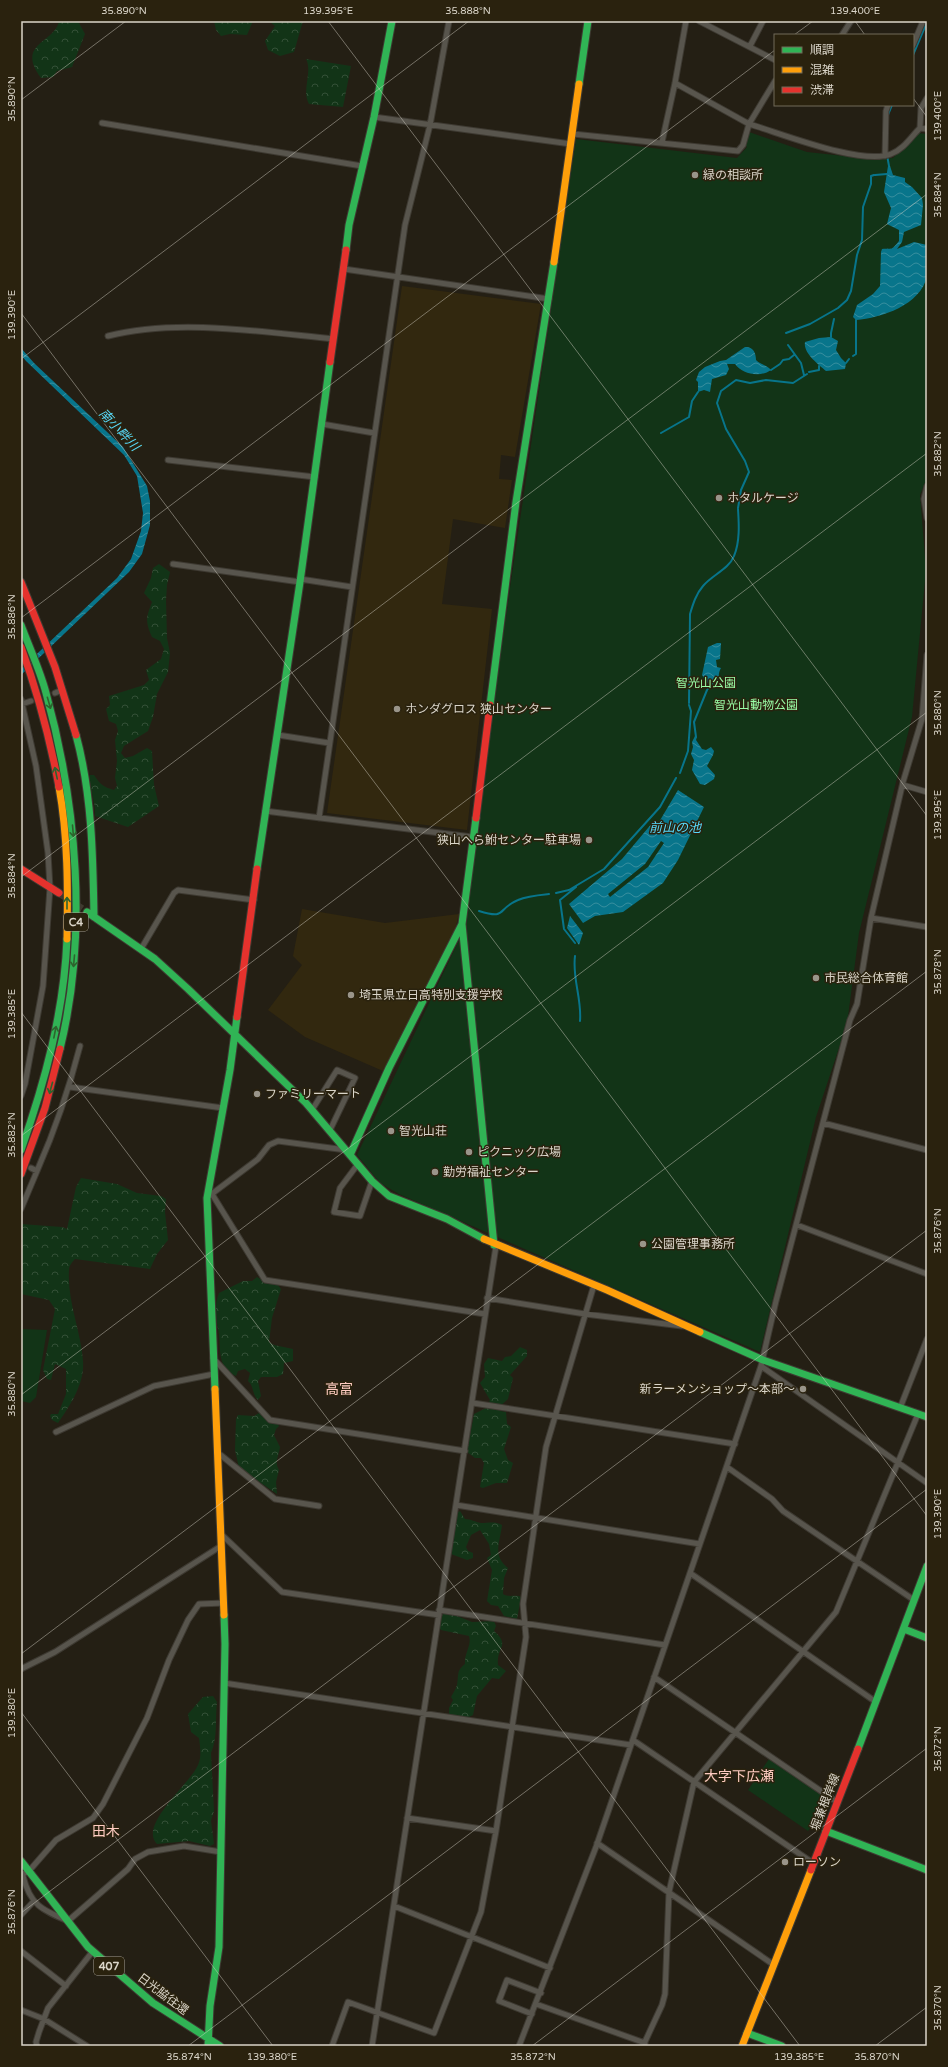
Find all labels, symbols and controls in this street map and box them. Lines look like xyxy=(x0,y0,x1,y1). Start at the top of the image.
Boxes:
text: 35.890°N xyxy=(101,5,147,17)
text: 139.395°E xyxy=(303,5,353,17)
text: 35.888°N xyxy=(445,5,491,17)
text: 139.400°E xyxy=(830,5,880,17)
legend xyxy=(774,34,914,106)
text: 順調 xyxy=(810,43,834,57)
text: 混雑 xyxy=(810,63,834,77)
text: 35.890°N xyxy=(6,76,18,122)
text: 渋滞 xyxy=(810,83,834,97)
text: 139.400°E xyxy=(932,91,944,141)
place label: 緑の相談所 xyxy=(703,168,763,182)
marker: 緑の相談所 xyxy=(690,170,700,180)
text: 35.884°N xyxy=(932,172,944,218)
text: 139.390°E xyxy=(6,290,18,340)
water label: 南小畔川 xyxy=(95,406,144,456)
text: 35.882°N xyxy=(932,431,944,477)
place label: ホタルケージ xyxy=(727,491,799,505)
marker: ホタルケージ xyxy=(714,493,724,503)
text: 35.886°N xyxy=(6,594,18,640)
park label: 智光山公園 xyxy=(676,676,736,690)
text: 35.880°N xyxy=(932,690,944,736)
one-way arrow xyxy=(46,696,54,709)
park label: 智光山動物公園 xyxy=(714,698,798,712)
place label: ホンダグロス 狭山センター xyxy=(405,702,552,716)
marker: ホンダグロス 狭山センター xyxy=(392,704,402,714)
one-way arrow xyxy=(52,767,60,780)
text: 139.395°E xyxy=(932,790,944,840)
water label: 前山の池 xyxy=(649,820,703,836)
one-way arrow xyxy=(70,824,77,837)
place label: 狭山へら鮒センター駐車場 xyxy=(437,833,581,847)
marker: 狭山へら鮒センター駐車場 xyxy=(584,835,594,845)
text: 35.884°N xyxy=(6,853,18,899)
one-way arrow xyxy=(63,897,71,910)
road number: C4 xyxy=(64,913,88,931)
text: 35.878°N xyxy=(932,949,944,995)
one-way arrow xyxy=(70,954,78,967)
place label: 市民総合体育館 xyxy=(824,971,908,985)
marker: 市民総合体育館 xyxy=(811,973,821,983)
place label: 埼玉県立日高特別支援学校 xyxy=(359,988,503,1002)
text: 139.385°E xyxy=(6,989,18,1039)
marker: 埼玉県立日高特別支援学校 xyxy=(346,990,356,1000)
one-way arrow xyxy=(51,1026,59,1039)
one-way arrow xyxy=(47,1082,55,1095)
place label: ファミリーマート xyxy=(265,1087,361,1101)
marker: ファミリーマート xyxy=(252,1089,262,1099)
text: 35.882°N xyxy=(6,1112,18,1158)
place label: 智光山荘 xyxy=(399,1124,447,1138)
marker: 智光山荘 xyxy=(386,1126,396,1136)
place label: ピクニック広場 xyxy=(477,1145,561,1159)
marker: ピクニック広場 xyxy=(464,1147,474,1157)
place label: 勤労福祉センター xyxy=(443,1165,539,1179)
marker: 勤労福祉センター xyxy=(430,1167,440,1177)
text: 35.876°N xyxy=(932,1208,944,1254)
place label: 公園管理事務所 xyxy=(651,1237,735,1251)
marker: 公園管理事務所 xyxy=(638,1239,648,1249)
text: 35.880°N xyxy=(6,1371,18,1417)
district label: 高富 xyxy=(325,1381,353,1398)
place label: 新ラーメンショップ～本部～ xyxy=(639,1382,795,1396)
marker: 新ラーメンショップ～本部～ xyxy=(798,1384,808,1394)
text: 139.390°E xyxy=(932,1489,944,1539)
text: 139.380°E xyxy=(6,1688,18,1738)
text: 35.872°N xyxy=(932,1726,944,1772)
district label: 大字下広瀬 xyxy=(704,1768,774,1785)
street label: 堀兼根岸線 xyxy=(808,1771,842,1833)
district label: 田木 xyxy=(92,1823,120,1840)
place label: ローソン xyxy=(793,1855,841,1869)
marker: ローソン xyxy=(780,1857,790,1867)
text: 35.876°N xyxy=(6,1889,18,1935)
road number: 407 xyxy=(94,1957,124,1975)
street label: 日光脇往還 xyxy=(135,1970,191,2018)
text: 35.870°N xyxy=(932,1985,944,2031)
text: 35.874°N xyxy=(166,2051,212,2063)
text: 139.380°E xyxy=(247,2051,297,2063)
text: 35.872°N xyxy=(510,2051,556,2063)
text: 139.385°E xyxy=(774,2051,824,2063)
text: 35.870°N xyxy=(854,2051,900,2063)

